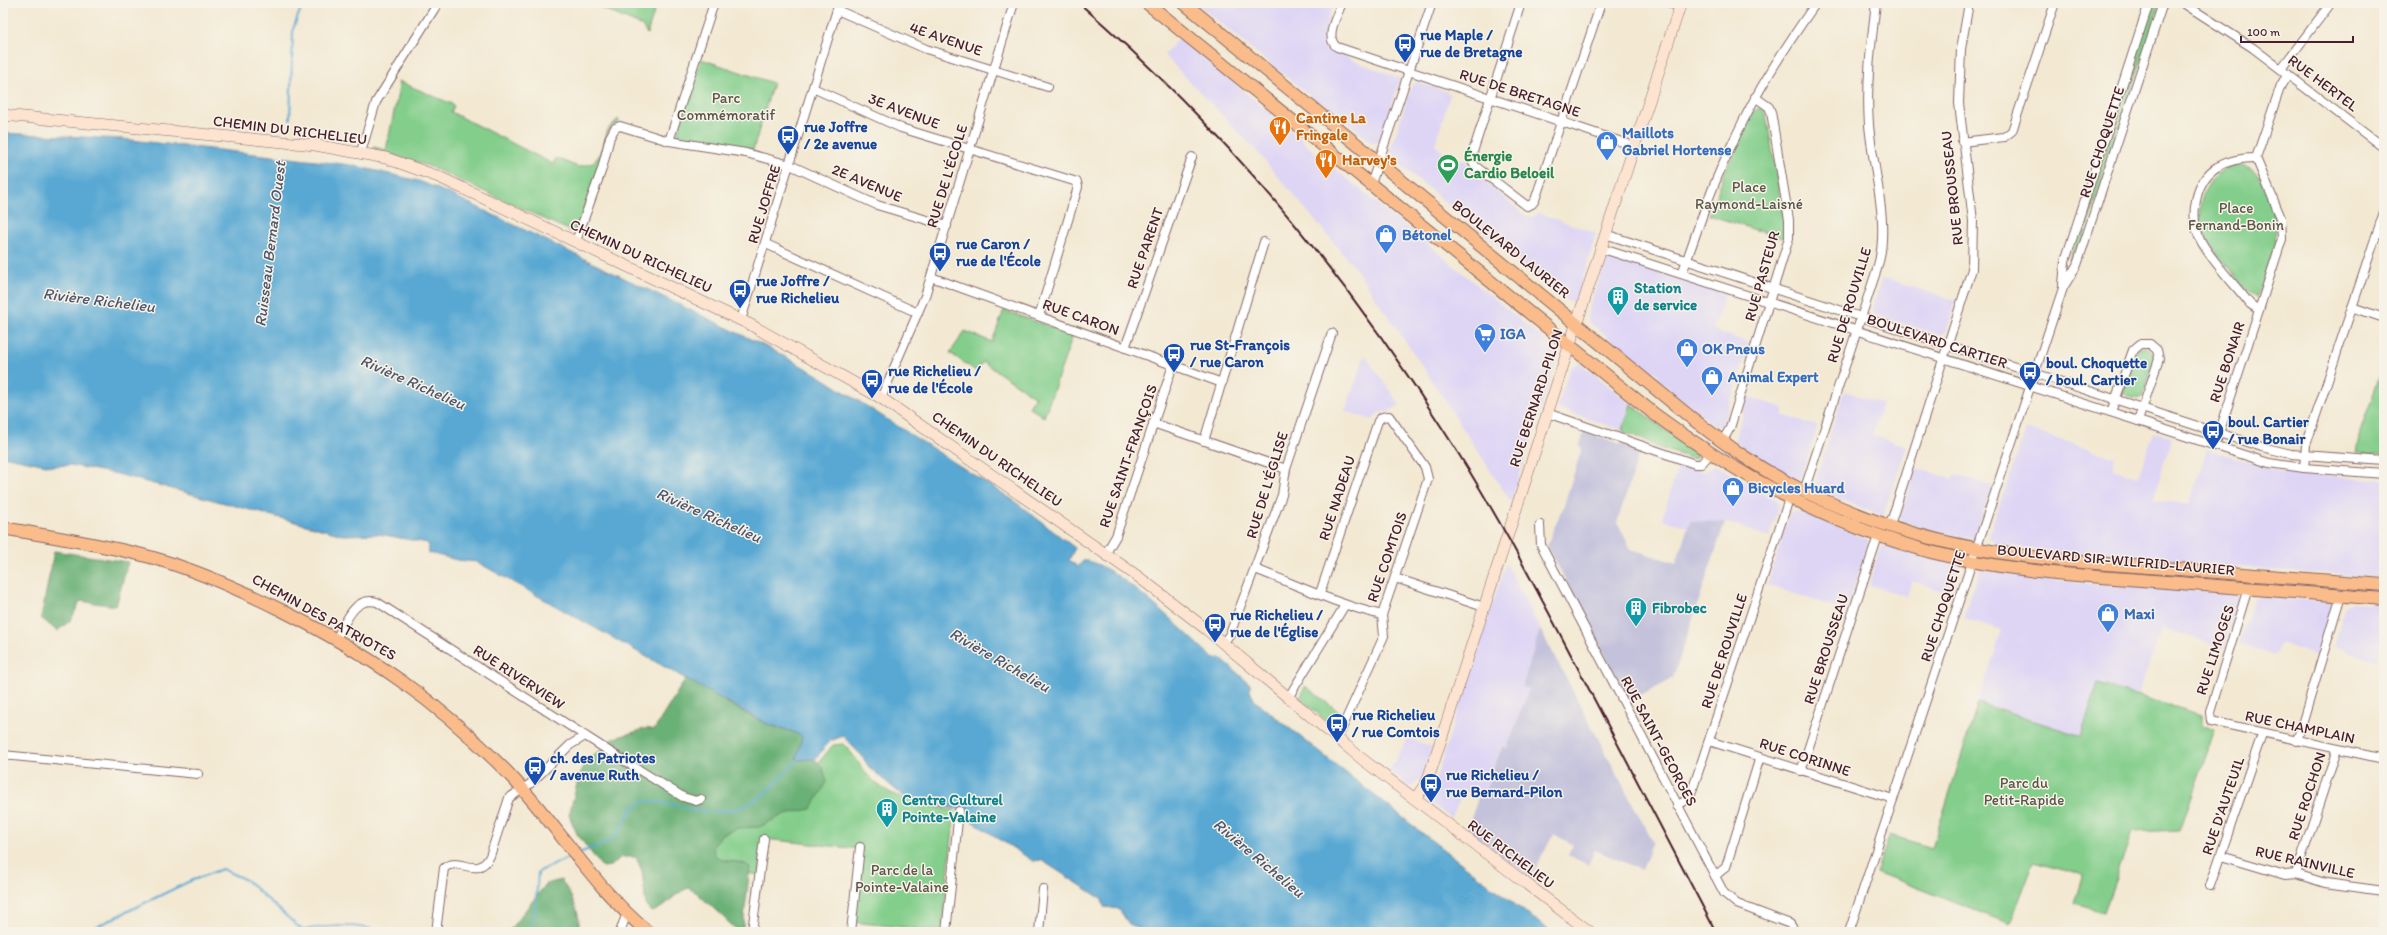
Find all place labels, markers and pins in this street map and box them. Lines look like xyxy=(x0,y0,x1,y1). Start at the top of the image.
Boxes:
place label: rue Maple / rue de Bretagne xyxy=(1420,26,1523,62)
bus stop icon: rue Maple / rue de Bretagne xyxy=(1392,31,1418,64)
place label: Cantine La Fringale xyxy=(1296,109,1366,145)
restaurant icon: Cantine La Fringale xyxy=(1267,114,1293,147)
place label: rue Joffre / 2e avenue xyxy=(803,118,877,153)
bus stop icon: rue Joffre / 2e avenue xyxy=(775,123,801,156)
place label: Maillots Gabriel Hortense xyxy=(1622,124,1731,159)
shop icon: Maillots Gabriel Hortense xyxy=(1594,129,1620,162)
place label: Énergie Cardio Beloeil xyxy=(1464,146,1555,182)
restaurant icon: Harvey's xyxy=(1313,147,1339,180)
place label: Harvey's xyxy=(1342,151,1397,170)
sports icon: Énergie Cardio Beloeil xyxy=(1435,152,1461,185)
shop icon: Bétonel xyxy=(1373,222,1399,255)
place label: Bétonel xyxy=(1402,226,1452,244)
place label: rue Caron / rue de l'École xyxy=(956,235,1041,270)
bus stop icon: rue Caron / rue de l'École xyxy=(927,240,953,273)
place label: rue Joffre / rue Richelieu xyxy=(756,272,840,307)
bus stop icon: rue Joffre / rue Richelieu xyxy=(727,277,753,310)
place label: Station de service xyxy=(1634,279,1697,314)
building icon: Station de service xyxy=(1605,284,1631,317)
supermarket icon: IGA xyxy=(1472,321,1498,354)
place label: IGA xyxy=(1500,325,1526,343)
place label: rue St-François / rue Caron xyxy=(1189,336,1290,371)
shop icon: OK Pneus xyxy=(1674,336,1700,369)
place label: OK Pneus xyxy=(1702,340,1765,358)
bus stop icon: rue St-François / rue Caron xyxy=(1161,341,1187,374)
place label: boul. Choquette / boul. Cartier xyxy=(2045,354,2147,389)
bus stop icon: boul. Choquette / boul. Cartier xyxy=(2017,359,2043,392)
place label: rue Richelieu / rue de l'École xyxy=(888,362,982,397)
shop icon: Animal Expert xyxy=(1699,364,1725,397)
bus stop icon: rue Richelieu / rue de l'École xyxy=(859,367,885,400)
place label: Animal Expert xyxy=(1727,368,1819,387)
place label: boul. Cartier / rue Bonair xyxy=(2227,413,2309,448)
bus stop icon: boul. Cartier / rue Bonair xyxy=(2200,418,2226,451)
shop icon: Bicycles Huard xyxy=(1720,475,1746,508)
place label: Bicycles Huard xyxy=(1748,479,1846,498)
building icon: Fibrobec xyxy=(1623,595,1649,628)
place label: Fibrobec xyxy=(1652,599,1707,617)
shop icon: Maxi xyxy=(2095,601,2121,634)
place label: Maxi xyxy=(2124,605,2155,623)
place label: rue Richelieu / rue de l'Église xyxy=(1230,606,1324,642)
bus stop icon: rue Richelieu / rue de l'Église xyxy=(1202,611,1228,644)
place label: rue Richelieu / rue Comtois xyxy=(1351,706,1440,741)
bus stop icon: rue Richelieu / rue Comtois xyxy=(1324,711,1350,744)
place label: ch. des Patriotes / avenue Ruth xyxy=(549,749,656,784)
bus stop icon: ch. des Patriotes / avenue Ruth xyxy=(522,754,548,787)
place label: rue Richelieu / rue Bernard-Pilon xyxy=(1446,766,1563,801)
bus stop icon: rue Richelieu / rue Bernard-Pilon xyxy=(1418,771,1444,804)
place label: Centre Culturel Pointe-Valaine xyxy=(902,791,1004,826)
building icon: Centre Culturel Pointe-Valaine xyxy=(874,796,900,829)

